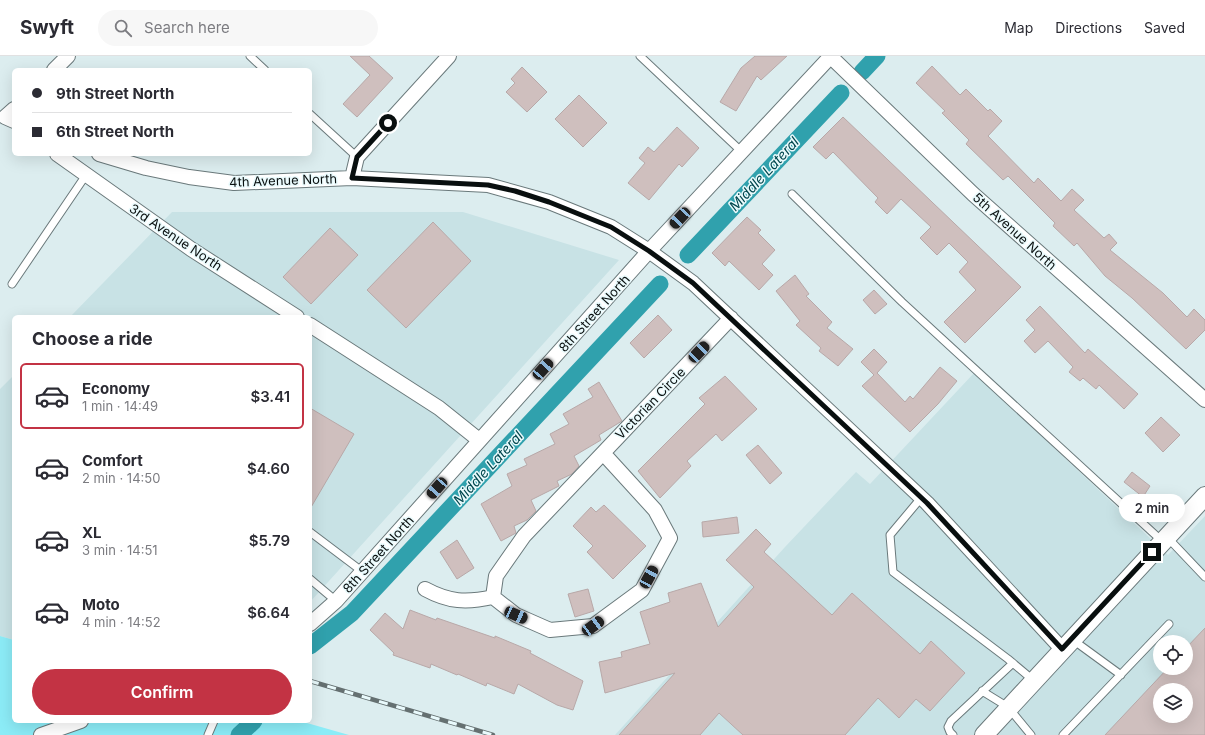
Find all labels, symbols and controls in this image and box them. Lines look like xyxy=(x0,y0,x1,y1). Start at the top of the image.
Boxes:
search box xyxy=(98,10,378,46)
text: Swyft xyxy=(20,16,74,39)
icon: search xyxy=(112,17,134,39)
text: Search here xyxy=(144,18,230,37)
text: Map xyxy=(1004,19,1033,36)
text: Directions xyxy=(1055,19,1122,36)
text: Saved xyxy=(1144,19,1185,36)
text: 9th Street North xyxy=(56,84,174,103)
route start xyxy=(379,114,397,132)
text: 6th Street North xyxy=(56,122,174,141)
water label: Middle Lateral xyxy=(725,133,803,214)
street label: 4th Avenue North xyxy=(229,170,337,190)
street label: 5th Avenue North xyxy=(970,189,1060,273)
street label: 3rd Avenue North xyxy=(127,200,225,274)
car xyxy=(667,205,693,231)
street label: 8th Street North xyxy=(555,271,633,355)
text: Choose a ride xyxy=(32,328,153,349)
car xyxy=(686,339,712,365)
car xyxy=(531,356,555,382)
street label: Victorian Circle xyxy=(612,364,688,442)
icon: car xyxy=(34,378,70,414)
text: Economy xyxy=(82,379,150,398)
text: $3.41 xyxy=(250,387,290,406)
text: 1 min · 14:49 xyxy=(82,398,158,414)
water label: Middle Lateral xyxy=(449,427,527,508)
icon: car xyxy=(34,450,70,486)
text: Comfort xyxy=(82,451,143,470)
text: $4.60 xyxy=(247,459,290,478)
text: 2 min · 14:50 xyxy=(82,470,160,486)
car xyxy=(425,475,449,501)
callout: 2 min xyxy=(1119,494,1185,522)
text: 2 min xyxy=(1135,500,1169,516)
street label: 8th Street North xyxy=(339,512,417,596)
icon: car xyxy=(34,522,70,558)
text: XL xyxy=(82,523,102,542)
text: $5.79 xyxy=(249,531,290,550)
text: 3 min · 14:51 xyxy=(82,542,158,558)
route end xyxy=(1143,543,1161,561)
car xyxy=(638,564,660,590)
icon: car xyxy=(34,594,70,630)
text: Moto xyxy=(82,595,120,614)
text: $6.64 xyxy=(247,603,290,622)
car xyxy=(503,605,529,625)
text: 4 min · 14:52 xyxy=(82,614,161,630)
car xyxy=(580,614,606,638)
map controls xyxy=(1153,635,1193,723)
button: locate xyxy=(1153,635,1193,675)
button: Confirm xyxy=(32,669,292,715)
button: layers xyxy=(1153,683,1193,723)

